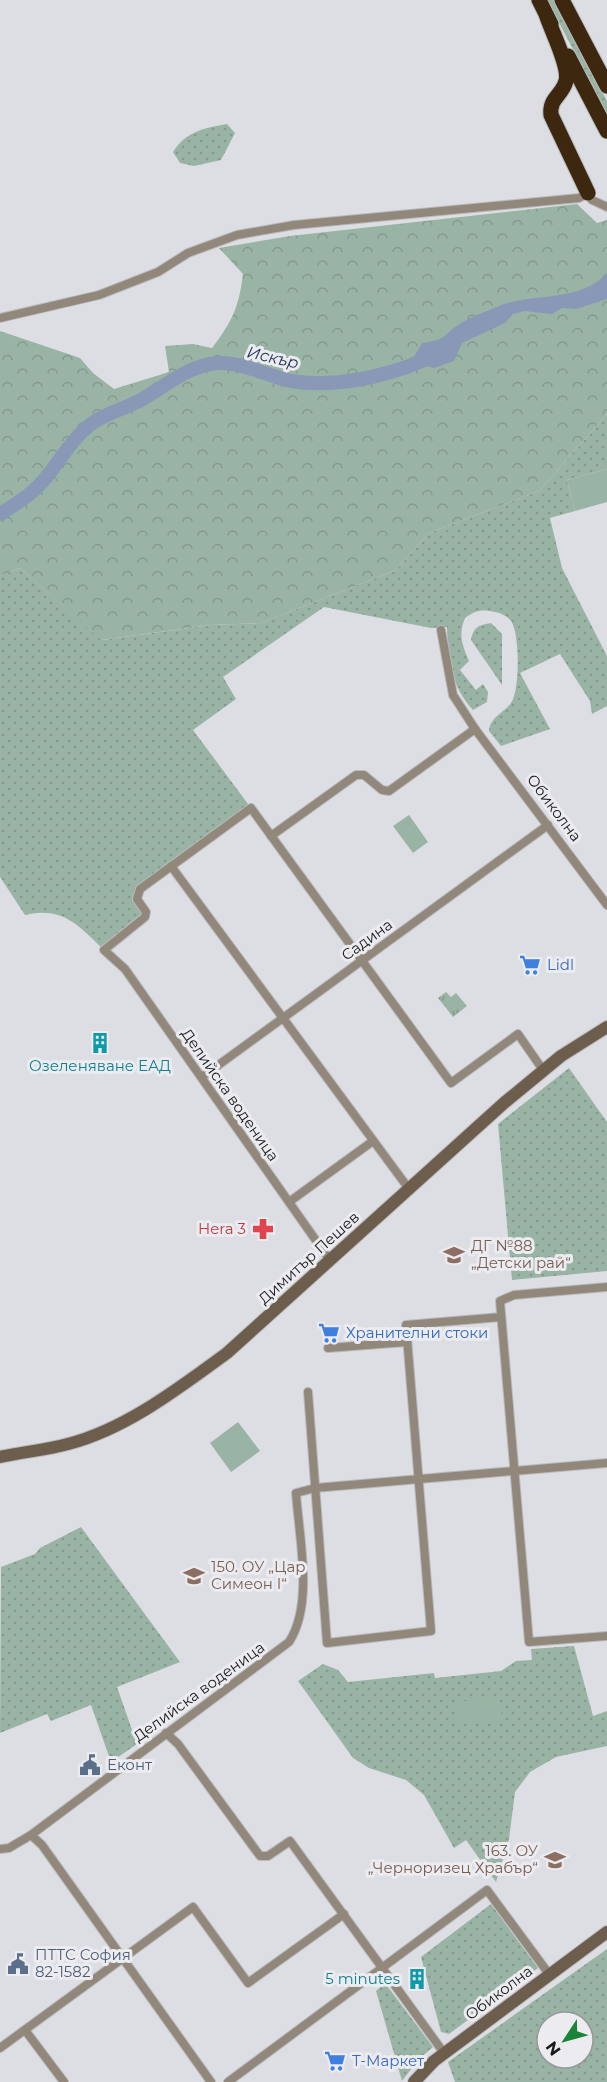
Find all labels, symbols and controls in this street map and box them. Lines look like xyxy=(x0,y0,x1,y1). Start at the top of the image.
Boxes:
water label: Искър xyxy=(245,342,301,373)
street label: Обиколна xyxy=(523,770,586,845)
street label: Садина xyxy=(338,915,396,964)
supermarket icon: Lidl xyxy=(518,953,542,977)
place label: Lidl xyxy=(547,955,574,974)
street label: Делийска воденица xyxy=(177,1025,283,1165)
building icon: Озеленяване ЕАД xyxy=(88,1031,112,1055)
place label: Озеленяване ЕАД xyxy=(29,1056,171,1075)
street label: Димитър Пешев xyxy=(254,1207,363,1308)
pharmacy icon: Hera 3 xyxy=(251,1217,275,1241)
place label: Hera 3 xyxy=(198,1219,246,1238)
place label: ДГ №88 „Детски рай“ xyxy=(471,1236,571,1272)
school or university icon: ДГ №88 „Детски рай“ xyxy=(442,1243,466,1267)
supermarket icon: Хранителни стоки xyxy=(317,1321,341,1345)
place label: Хранителни стоки xyxy=(346,1323,488,1342)
place label: 150. ОУ „Цар Симеон I“ xyxy=(211,1557,305,1593)
school or university icon: 150. ОУ „Цар Симеон I“ xyxy=(182,1564,206,1588)
street label: Делийска воденица xyxy=(129,1638,268,1746)
public building icon: Еконт xyxy=(78,1753,102,1777)
place label: Еконт xyxy=(107,1755,153,1774)
place label: 163. ОУ „Черноризец Храбър“ xyxy=(368,1841,539,1877)
school or university icon: 163. ОУ „Черноризец Храбър“ xyxy=(543,1848,567,1872)
place label: ПТТС София 82-1582 xyxy=(35,1945,131,1981)
public building icon: ПТТС София 82-1582 xyxy=(6,1952,30,1976)
street label: Обиколна xyxy=(461,1961,536,2024)
building icon: 5 minutes xyxy=(405,1967,429,1991)
place label: 5 minutes xyxy=(325,1969,400,1988)
north arrow xyxy=(535,2010,595,2070)
text: N xyxy=(542,2038,565,2059)
supermarket icon: Т-Маркет xyxy=(323,2049,347,2073)
place label: Т-Маркет xyxy=(352,2051,425,2070)

